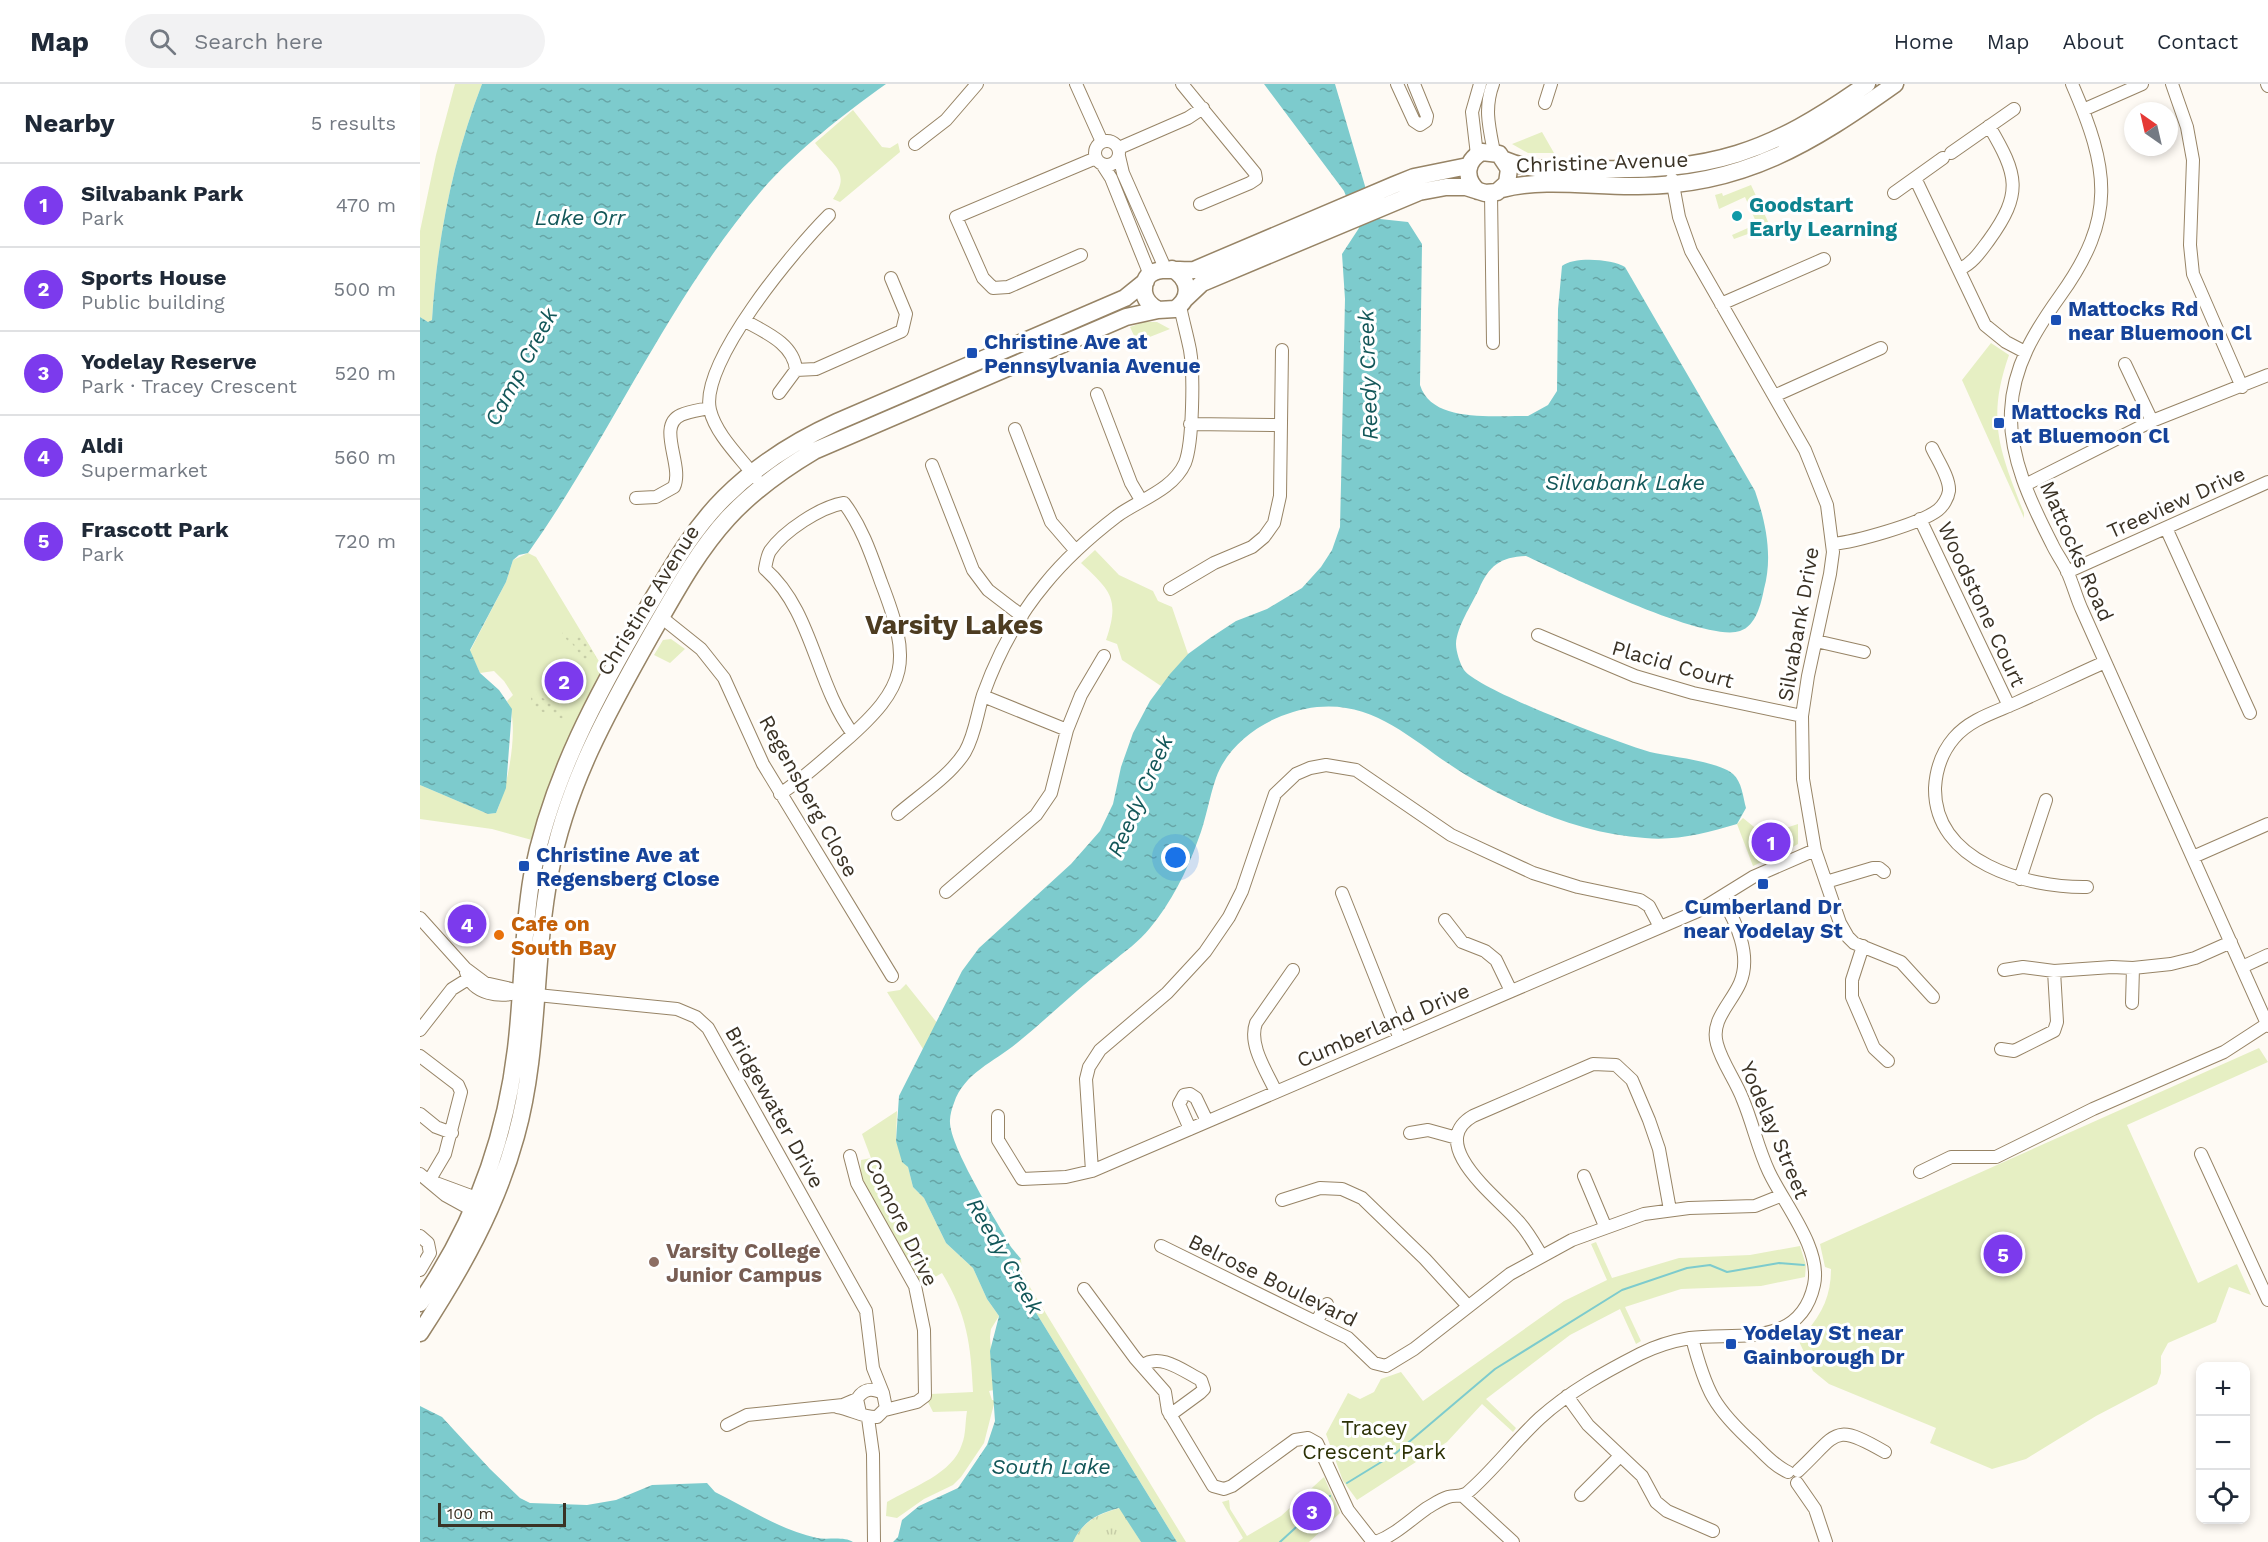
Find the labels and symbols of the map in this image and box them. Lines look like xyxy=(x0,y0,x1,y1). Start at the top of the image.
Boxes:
north arrow xyxy=(2124,102,2178,156)
street label: Christine Avenue xyxy=(1515,146,1689,178)
place label: Goodstart Early Learning xyxy=(1749,192,1897,241)
water label: Lake Orr xyxy=(535,205,627,230)
marker: Goodstart Early Learning xyxy=(1730,209,1744,223)
place label: Mattocks Rd near Bluemoon Cl xyxy=(2068,296,2252,345)
water label: Camp Creek xyxy=(479,303,563,430)
water label: Reedy Creek xyxy=(1353,309,1383,440)
marker: Mattocks Rd near Bluemoon Cl xyxy=(2049,313,2063,327)
place label: Christine Ave at Pennsylvania Avenue xyxy=(984,329,1201,378)
marker: Christine Ave at Pennsylvania Avenue xyxy=(965,346,979,360)
place label: Mattocks Rd at Bluemoon Cl xyxy=(2011,399,2170,448)
marker: Mattocks Rd at Bluemoon Cl xyxy=(1992,416,2006,430)
street label: Treeview Drive xyxy=(2103,460,2249,544)
water label: Silvabank Lake xyxy=(1545,470,1705,495)
street label: Mattocks Road xyxy=(2035,477,2119,625)
street label: Woodstone Court xyxy=(1933,517,2031,691)
street label: Christine Avenue xyxy=(592,520,704,680)
street label: Silvabank Drive xyxy=(1772,545,1824,703)
district label: Varsity Lakes xyxy=(865,609,1043,641)
street label: Placid Court xyxy=(1609,635,1737,693)
pin: 2 xyxy=(544,658,584,704)
street label: Regensberg Close xyxy=(754,711,864,881)
water label: Reedy Creek xyxy=(1102,731,1178,861)
pin: 1 xyxy=(1752,820,1790,864)
place label: Christine Ave at Regensberg Close xyxy=(536,842,720,891)
your location xyxy=(1161,843,1190,872)
marker: Christine Ave at Regensberg Close xyxy=(517,859,531,873)
marker: Cumberland Dr near Yodelay St xyxy=(1756,877,1770,891)
place label: Cumberland Dr near Yodelay St xyxy=(1683,894,1843,943)
pin: 4 xyxy=(448,902,486,946)
place label: Cafe on South Bay xyxy=(511,911,616,960)
marker: Cafe on South Bay xyxy=(492,928,506,942)
street label: Cumberland Drive xyxy=(1293,977,1473,1073)
street label: Bridgewater Drive xyxy=(720,1022,830,1192)
street label: Yodelay Street xyxy=(1735,1058,1815,1203)
street label: Comore Drive xyxy=(860,1154,944,1290)
water label: Reedy Creek xyxy=(962,1193,1049,1319)
street label: Belrose Boulevard xyxy=(1184,1228,1362,1332)
pin: 5 xyxy=(1984,1232,2022,1276)
place label: Varsity College Junior Campus xyxy=(666,1238,822,1287)
marker: Varsity College Junior Campus xyxy=(647,1255,661,1269)
place label: Yodelay St near Gainborough Dr xyxy=(1743,1320,1905,1369)
marker: Yodelay St near Gainborough Dr xyxy=(1724,1337,1738,1351)
park label: Tracey Crescent Park xyxy=(1302,1415,1446,1464)
water label: South Lake xyxy=(991,1454,1111,1479)
pin: 3 xyxy=(1292,1488,1332,1534)
scale bar xyxy=(438,1500,566,1528)

